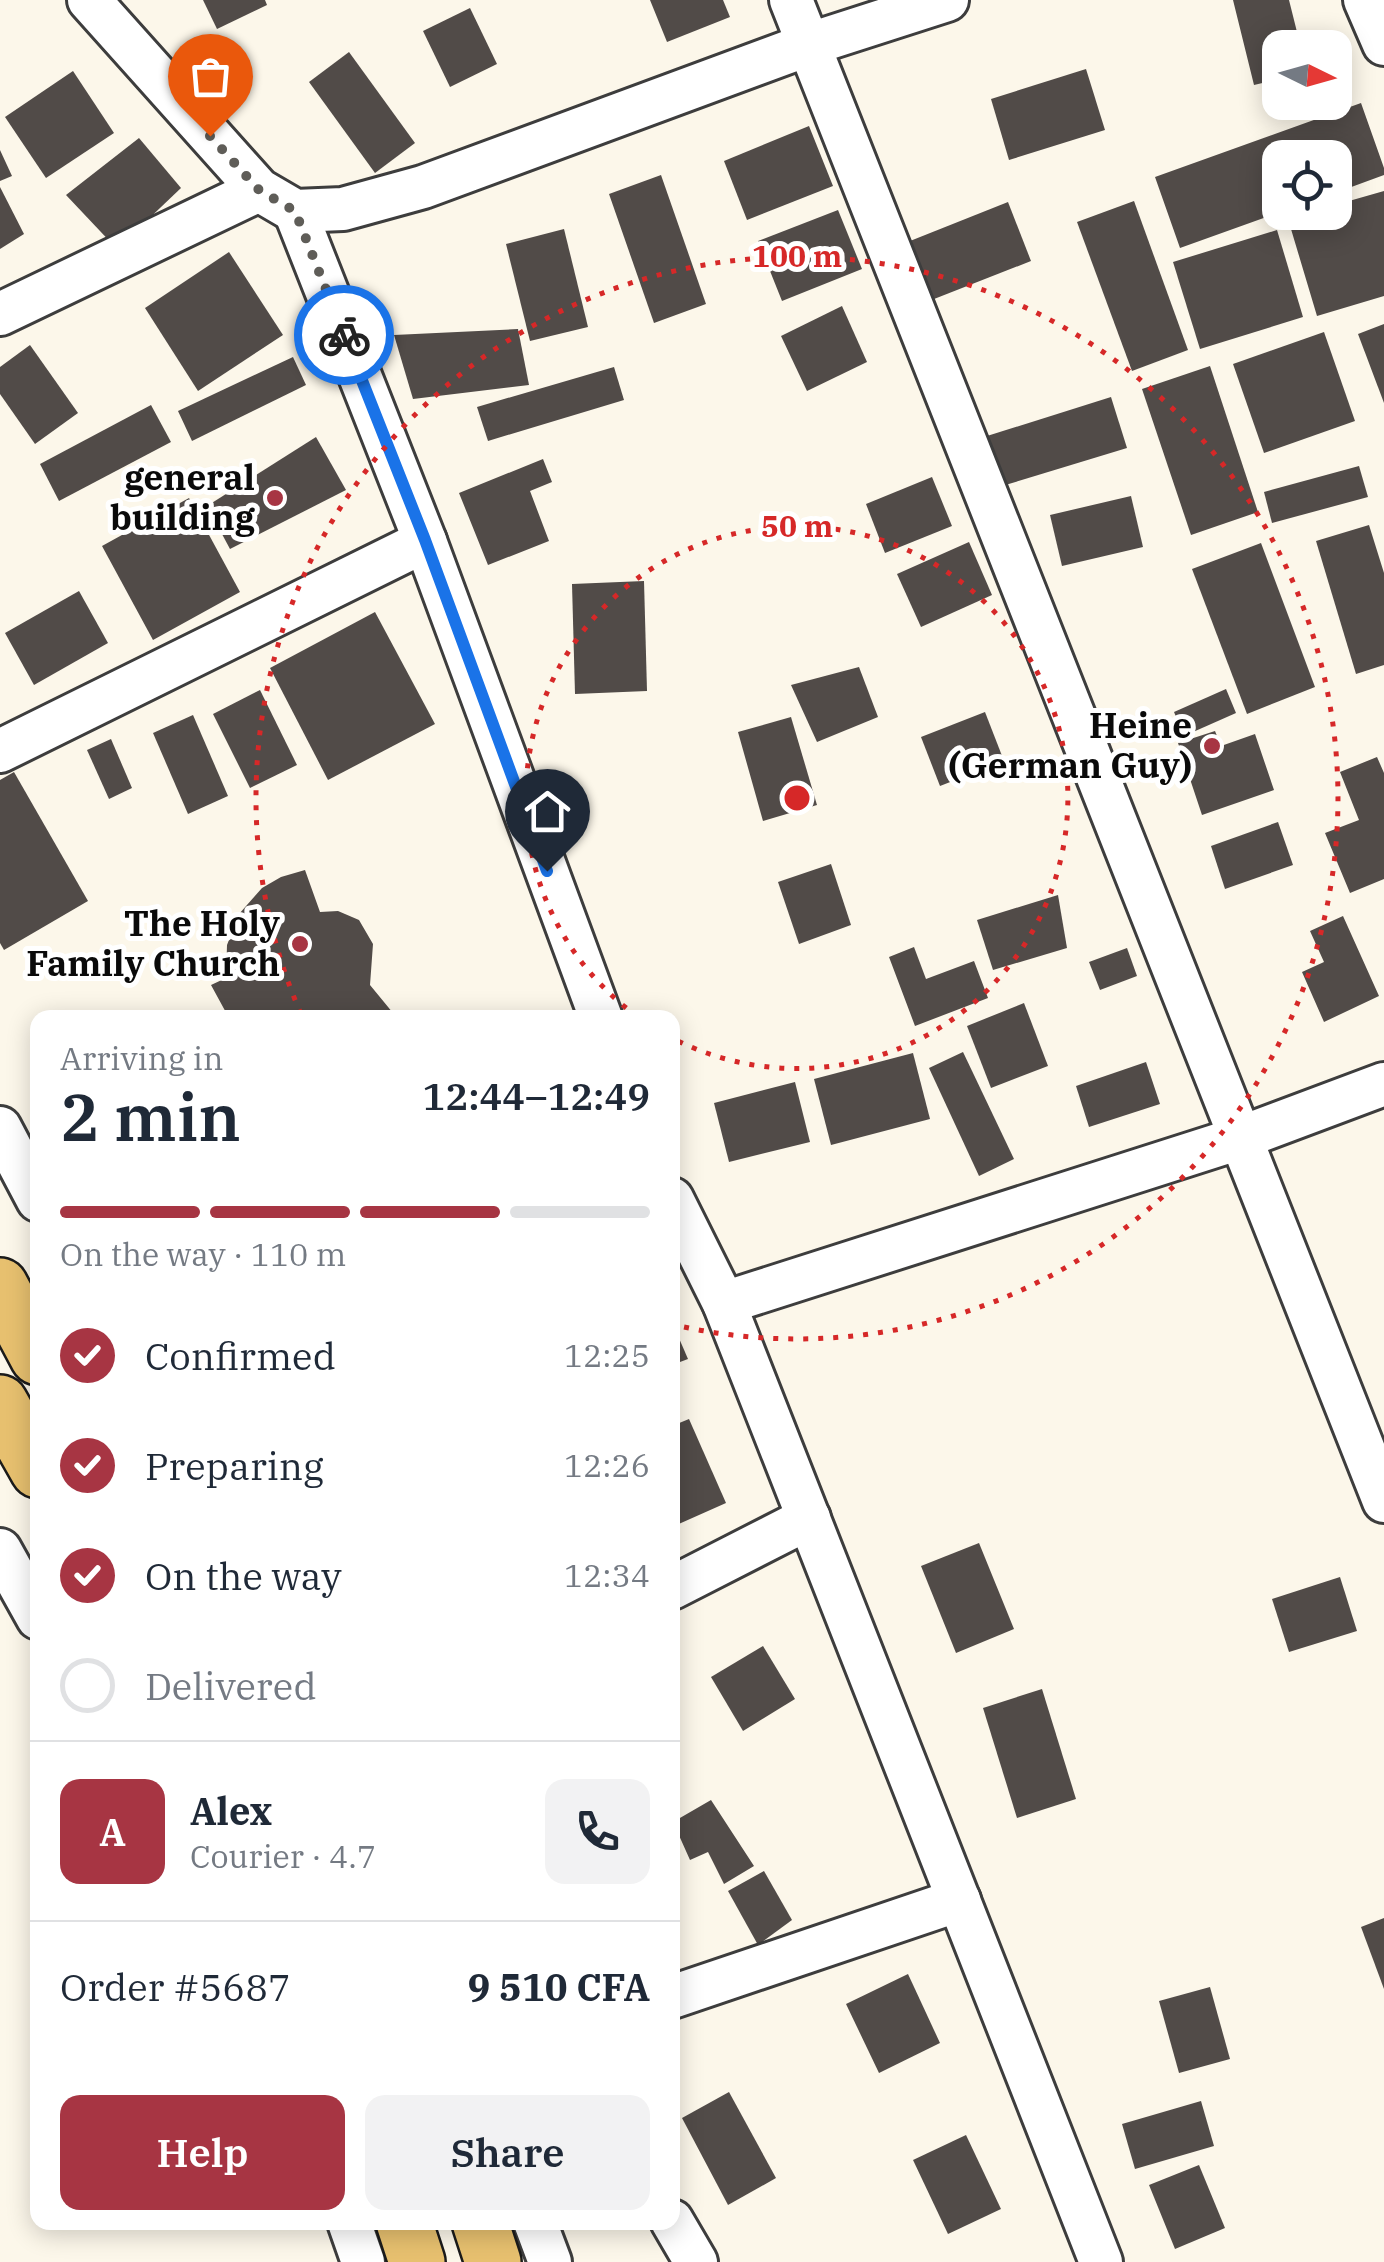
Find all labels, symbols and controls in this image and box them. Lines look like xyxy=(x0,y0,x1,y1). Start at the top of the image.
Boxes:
north arrow xyxy=(1262,30,1352,120)
map controls xyxy=(1262,30,1352,230)
pin xyxy=(168,34,253,137)
icon: bag xyxy=(183,49,238,104)
button: locate xyxy=(1262,140,1352,230)
text: 100 m xyxy=(752,236,842,275)
courier xyxy=(294,285,394,385)
icon: bike xyxy=(317,308,372,363)
place label: general building xyxy=(110,454,256,540)
marker: general building xyxy=(264,487,286,509)
text: 50 m xyxy=(761,506,833,545)
place label: Heine (German Guy) xyxy=(948,702,1192,788)
marker: Heine (German Guy) xyxy=(1201,735,1223,757)
pin xyxy=(505,769,590,872)
centre of rings xyxy=(779,780,815,816)
icon: home xyxy=(520,784,575,839)
place label: The Holy Family Church xyxy=(26,900,280,986)
marker: The Holy Family Church xyxy=(289,933,311,955)
text: Arriving in xyxy=(60,1037,223,1079)
text: 12:44–12:49 xyxy=(423,1071,650,1120)
text: 2 min xyxy=(60,1074,241,1159)
text: On the way · 110 m xyxy=(60,1233,346,1275)
icon: check xyxy=(60,1328,115,1383)
text: Confirmed xyxy=(145,1331,336,1380)
text: 12:25 xyxy=(564,1334,650,1376)
icon: check xyxy=(60,1438,115,1493)
text: Preparing xyxy=(145,1441,324,1490)
text: 12:26 xyxy=(564,1444,650,1486)
icon: check xyxy=(60,1548,115,1603)
text: On the way xyxy=(145,1551,342,1600)
text: 12:34 xyxy=(564,1554,650,1596)
text: Delivered xyxy=(145,1661,317,1710)
button: phone xyxy=(545,1779,650,1884)
text: Alex xyxy=(190,1786,272,1835)
text: A xyxy=(99,1807,126,1856)
text: Courier · 4.7 xyxy=(190,1835,376,1877)
text: Order #5687 xyxy=(60,1962,291,2011)
text: 9 510 CFA xyxy=(467,1962,650,2011)
button: Help xyxy=(60,2095,345,2210)
button: Share xyxy=(365,2095,650,2210)

